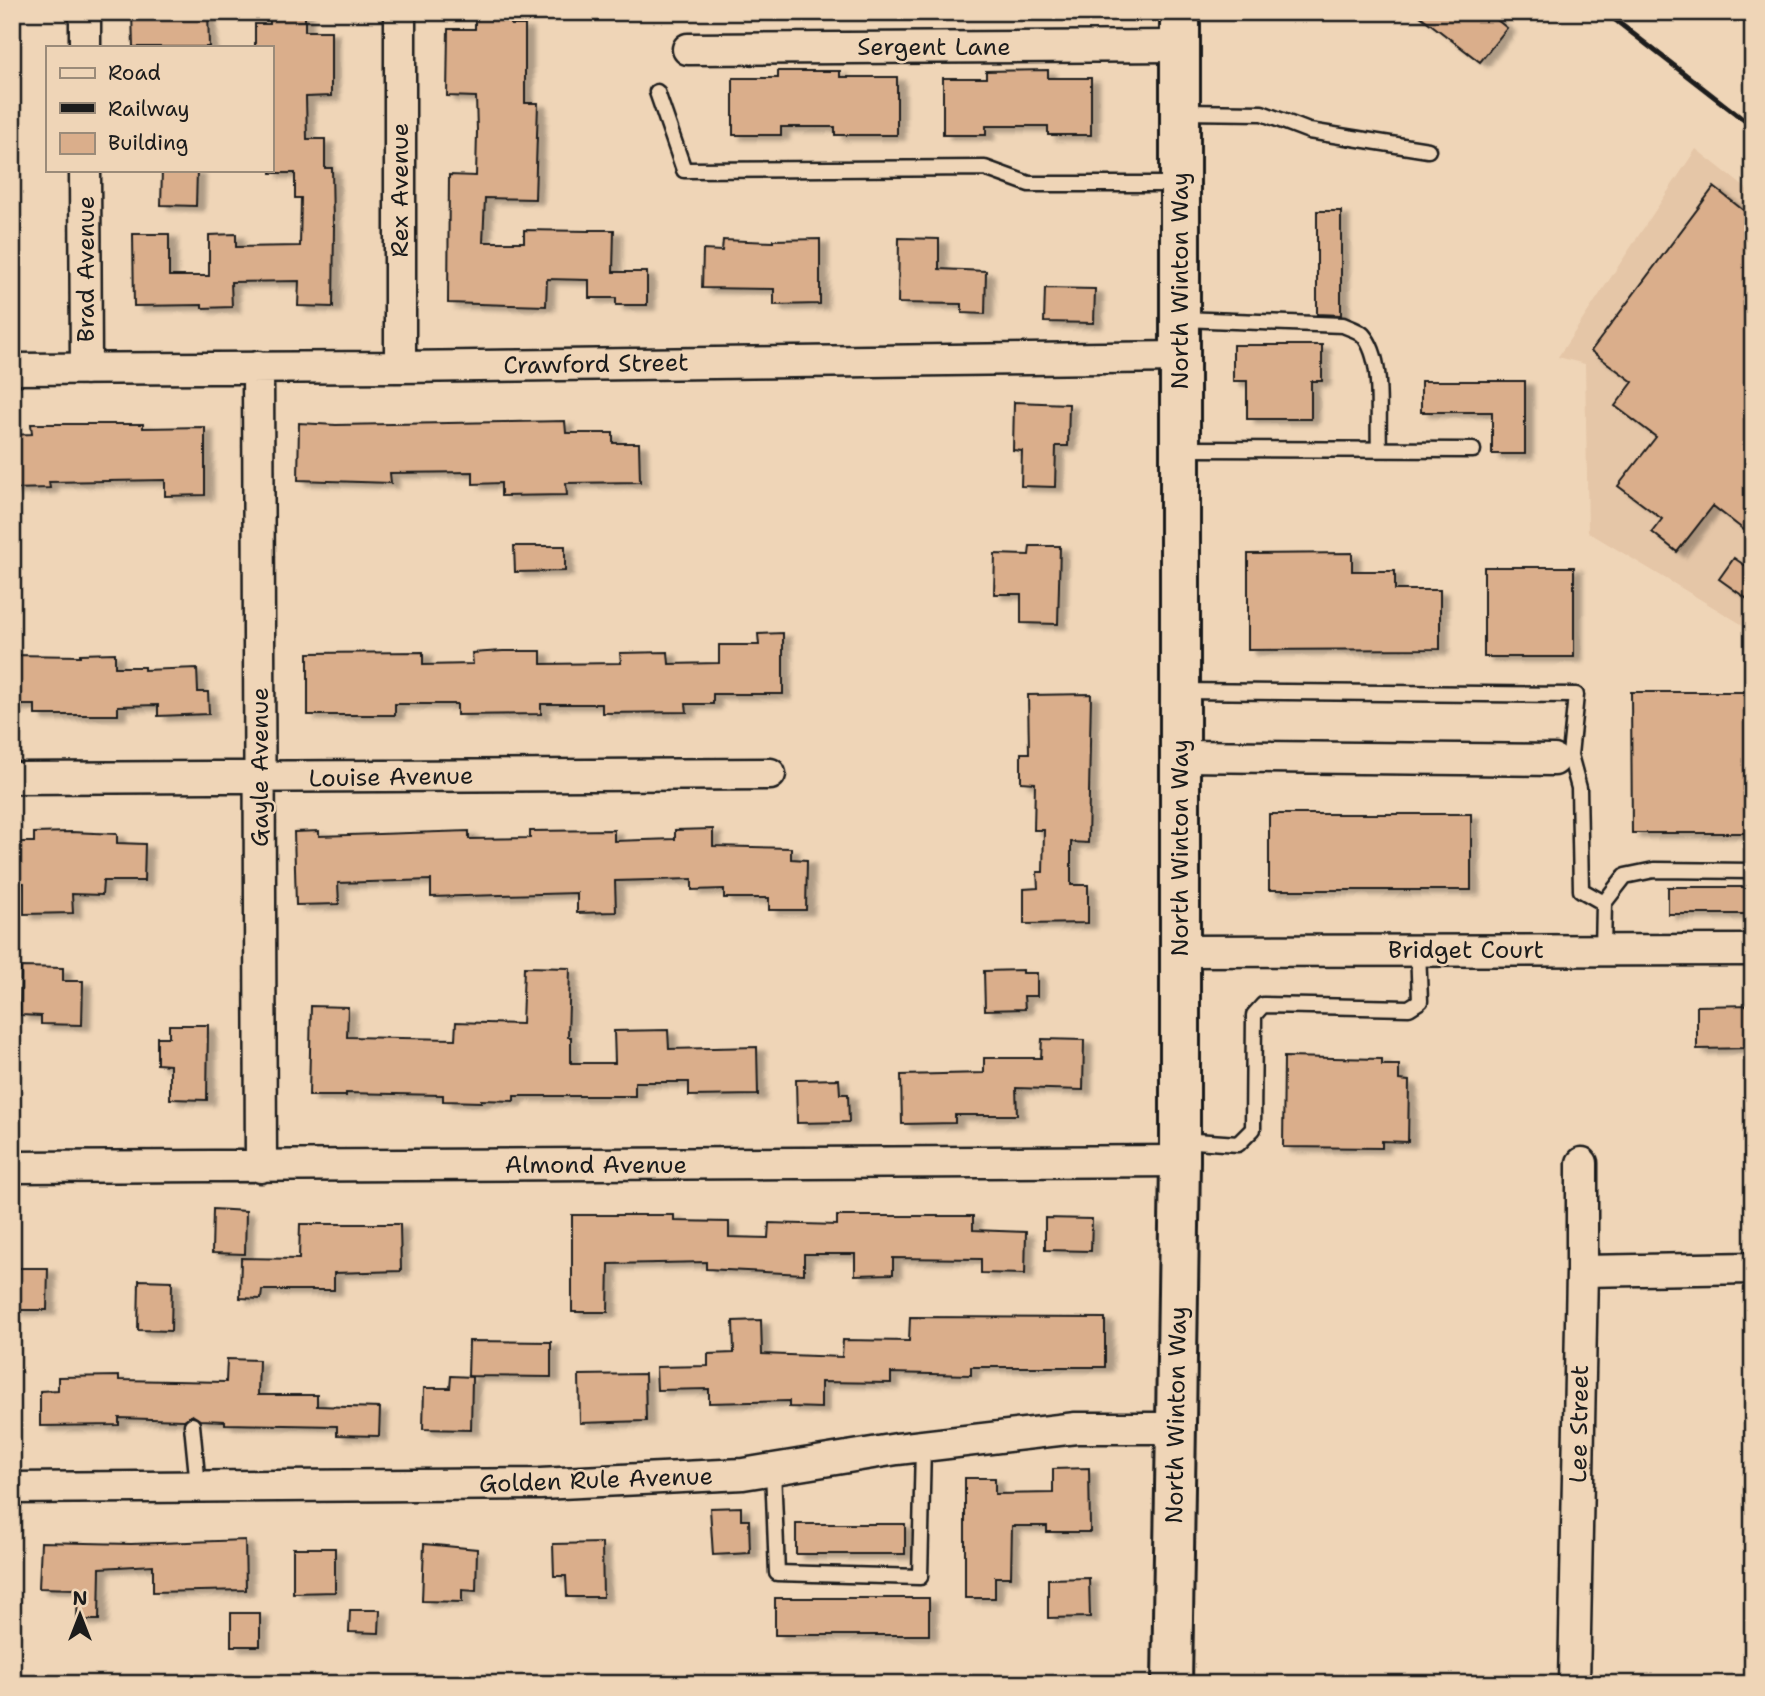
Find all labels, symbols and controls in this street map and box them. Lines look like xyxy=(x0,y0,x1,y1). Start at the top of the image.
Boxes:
street label: Sergent Lane xyxy=(857,31,1011,63)
legend xyxy=(46,46,273,172)
text: Road xyxy=(108,59,161,87)
text: Railway xyxy=(108,95,190,123)
street label: Rex Avenue xyxy=(384,123,416,257)
text: Building xyxy=(108,129,188,157)
street label: North Winton Way xyxy=(1164,172,1196,390)
street label: Brad Avenue xyxy=(70,196,102,342)
street label: Crawford Street xyxy=(503,346,689,382)
street label: Gayle Avenue xyxy=(244,687,276,847)
street label: North Winton Way xyxy=(1164,739,1196,957)
street label: Louise Avenue xyxy=(308,760,474,794)
street label: Bridget Court xyxy=(1388,934,1544,966)
street label: Almond Avenue xyxy=(505,1149,687,1181)
street label: North Winton Way xyxy=(1158,1306,1194,1524)
street label: Lee Street xyxy=(1562,1365,1596,1483)
street label: Golden Rule Avenue xyxy=(478,1460,714,1500)
north arrow xyxy=(46,1580,116,1650)
text: N xyxy=(72,1586,88,1611)

